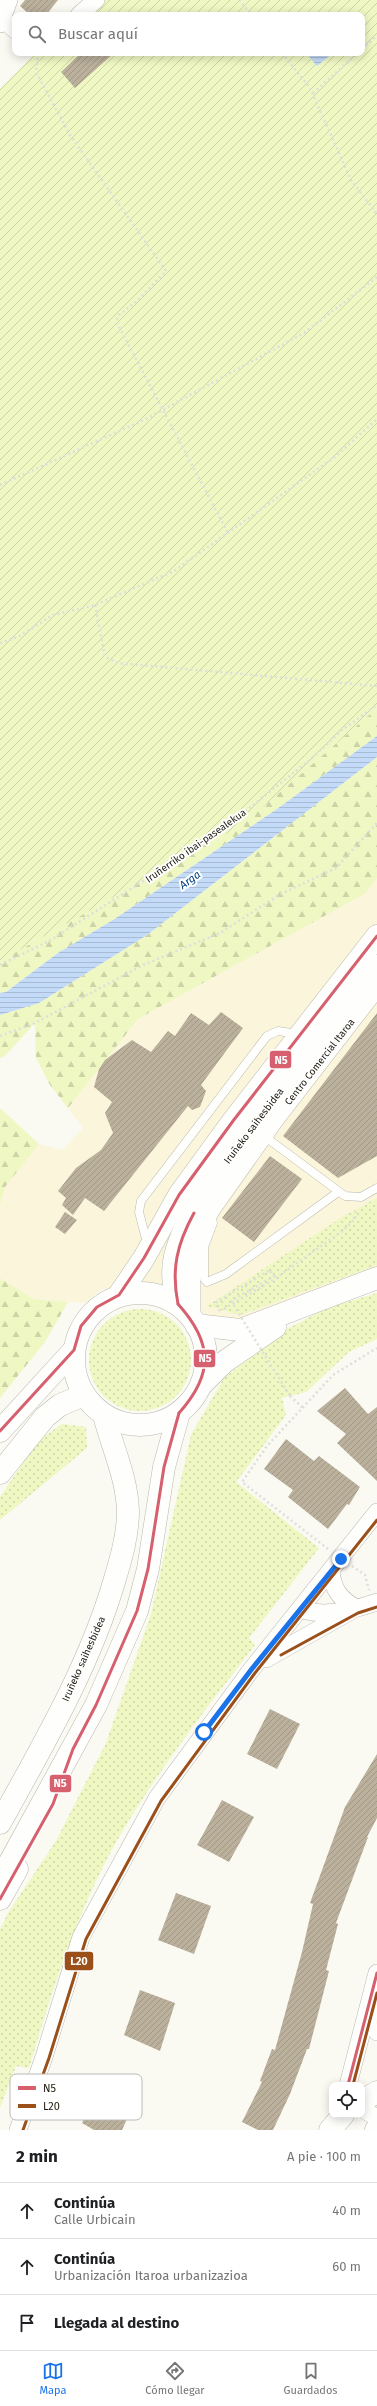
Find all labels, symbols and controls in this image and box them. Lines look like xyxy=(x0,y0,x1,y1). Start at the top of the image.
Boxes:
search box xyxy=(12,12,365,56)
icon: search xyxy=(26,23,48,45)
text: Buscar aquí xyxy=(58,25,138,43)
street label: Iruñerriko ibai-pasealekua xyxy=(143,807,249,885)
water label: Arga xyxy=(176,868,203,893)
street label: Centro Comercial Itaroa xyxy=(283,1016,357,1108)
line badge: N5 xyxy=(269,1050,292,1069)
text: N5 xyxy=(274,1054,288,1067)
street label: Iruñeko saihesbidea xyxy=(222,1086,286,1166)
line badge: N5 xyxy=(193,1349,216,1368)
text: N5 xyxy=(198,1352,212,1365)
route end xyxy=(332,1550,350,1568)
street label: Iruñeko saihesbidea xyxy=(60,1615,108,1703)
route start xyxy=(195,1723,213,1741)
line badge: N5 xyxy=(49,1774,72,1793)
text: N5 xyxy=(53,1777,67,1790)
line badge: L20 xyxy=(64,1951,94,1971)
text: L20 xyxy=(70,1955,88,1968)
legend xyxy=(10,2074,142,2120)
text: N5 xyxy=(43,2082,57,2095)
map controls xyxy=(329,2082,365,2118)
button: locate xyxy=(329,2082,365,2118)
text: L20 xyxy=(43,2100,60,2113)
text: 2 min xyxy=(16,2146,58,2167)
text: A pie · 100 m xyxy=(287,2149,361,2164)
text: Continúa xyxy=(54,2194,115,2212)
icon: ahead xyxy=(16,2200,38,2222)
text: 40 m xyxy=(332,2203,361,2218)
text: Calle Urbicain xyxy=(54,2212,136,2227)
text: Continúa xyxy=(54,2250,115,2268)
icon: ahead xyxy=(16,2256,38,2278)
text: 60 m xyxy=(332,2259,361,2274)
text: Urbanización Itaroa urbanizazioa xyxy=(54,2268,248,2283)
icon: arrive xyxy=(16,2312,38,2334)
text: Llegada al destino xyxy=(54,2314,179,2332)
tab: Mapa xyxy=(39,2360,66,2397)
tab: Cómo llegar xyxy=(145,2360,205,2397)
tab: Guardados xyxy=(284,2360,338,2397)

